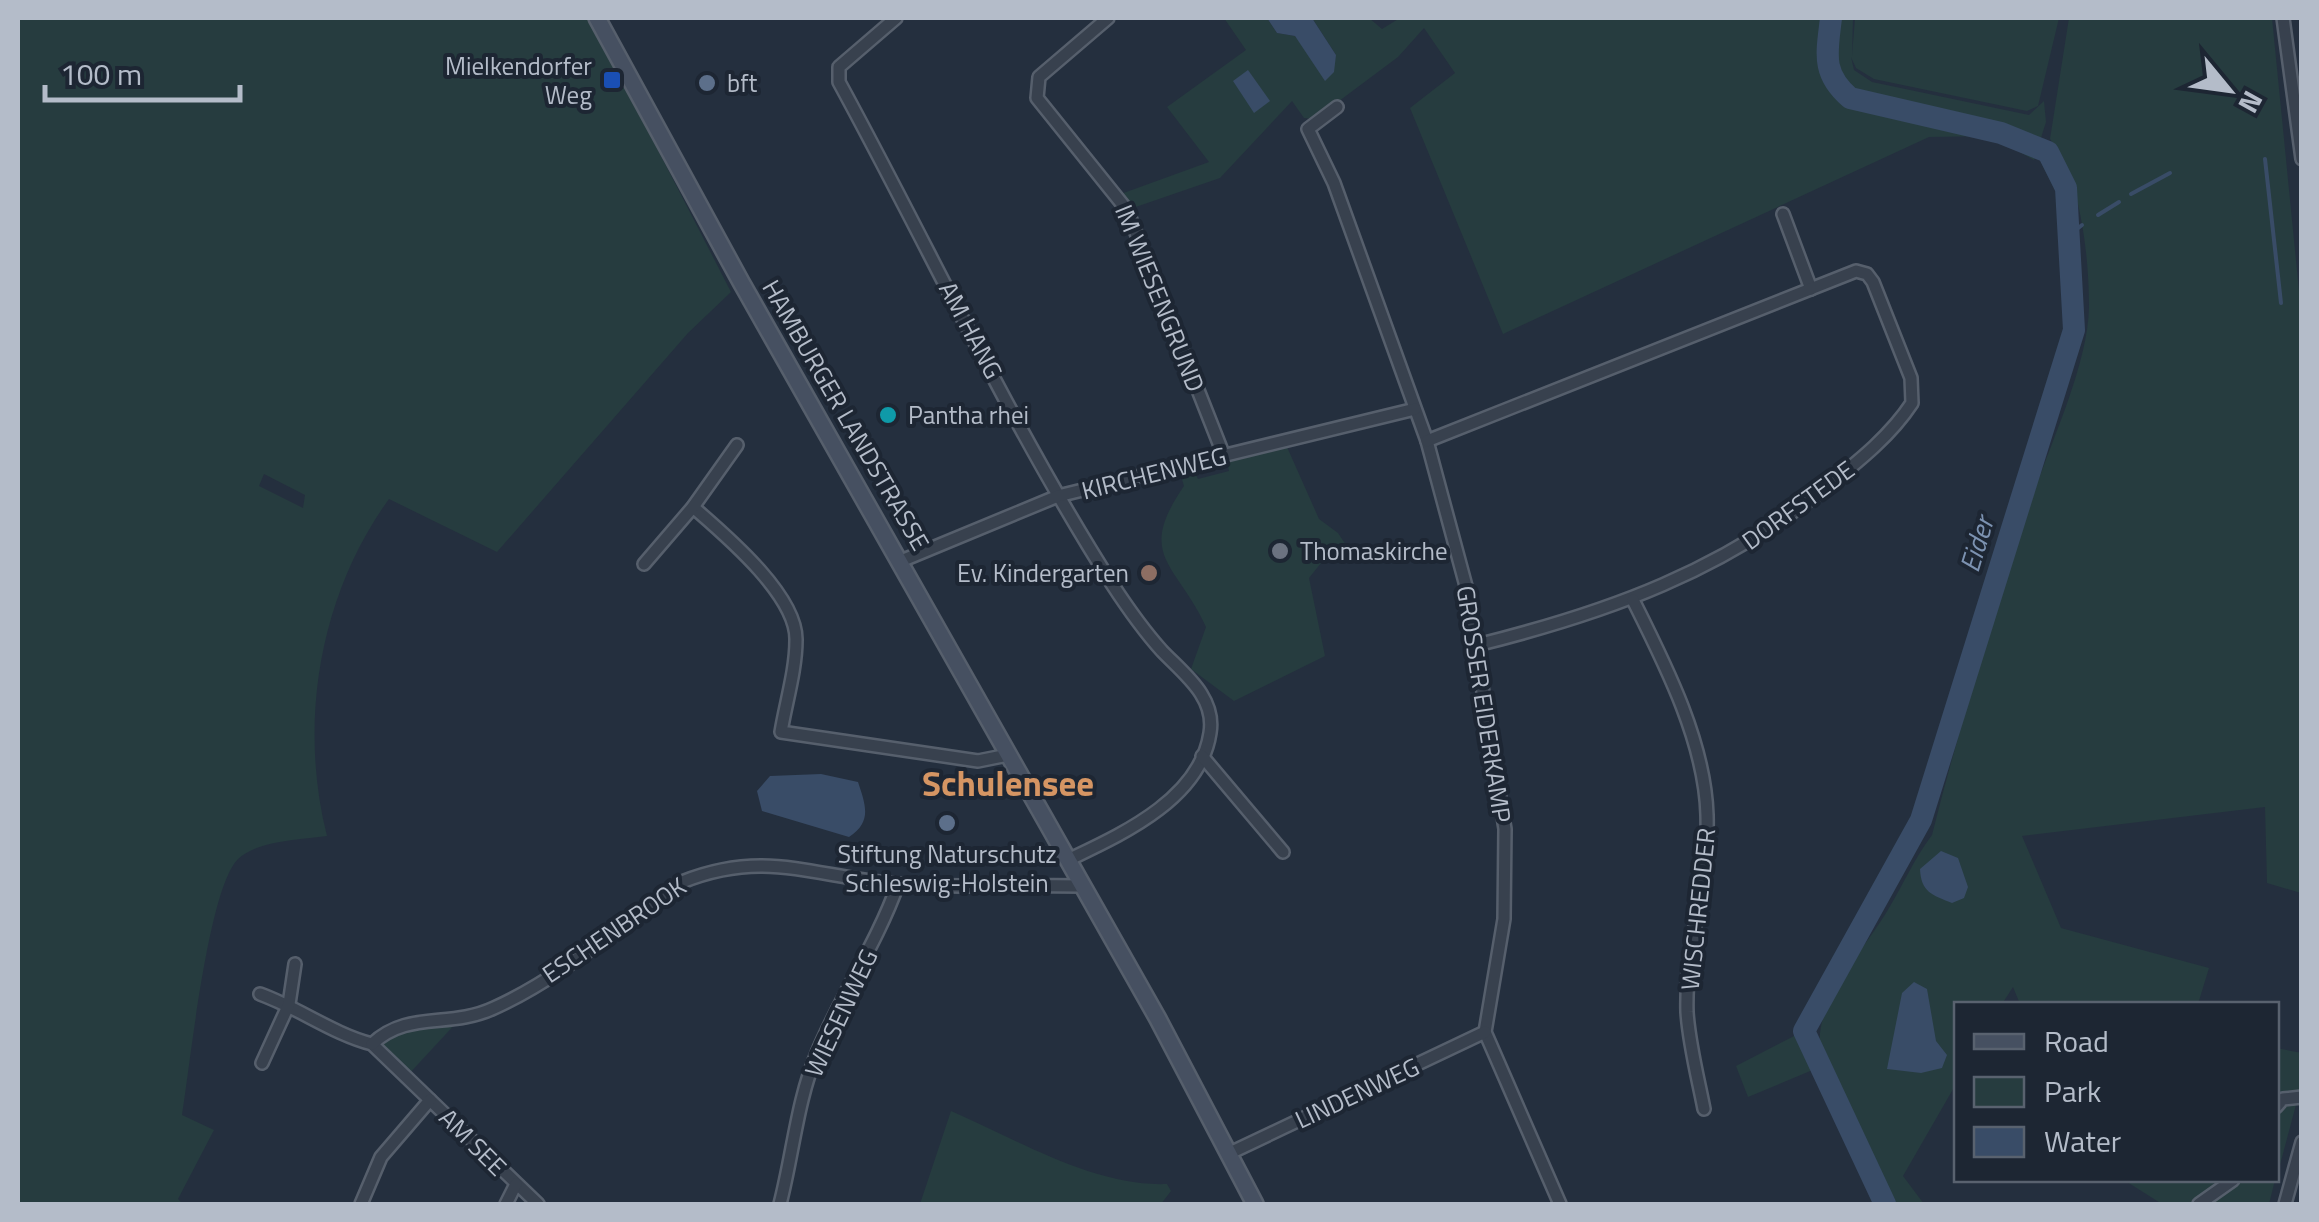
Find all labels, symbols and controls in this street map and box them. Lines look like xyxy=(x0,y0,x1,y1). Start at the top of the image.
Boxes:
scale bar xyxy=(45,40,240,102)
north arrow xyxy=(2179,40,2279,140)
place label: Mielkendorfer Weg xyxy=(445,47,592,114)
text: 100 m xyxy=(60,51,142,97)
place label: bft xyxy=(727,64,757,102)
marker: Mielkendorfer Weg xyxy=(601,69,623,91)
marker: bft xyxy=(696,72,718,94)
text: N xyxy=(2228,83,2275,121)
street label: IM WIESENGRUND xyxy=(1105,199,1215,397)
street label: HAMBURGER LANDSTRASSE xyxy=(753,272,939,558)
street label: AM HANG xyxy=(929,275,1013,385)
place label: Pantha rhei xyxy=(908,396,1029,434)
marker: Pantha rhei xyxy=(877,404,899,426)
street label: KIRCHENWEG xyxy=(1078,437,1230,509)
street label: DORFSTEDE xyxy=(1734,451,1862,559)
water label: Eider xyxy=(1947,508,2006,577)
place label: Thomaskirche xyxy=(1300,532,1448,570)
marker: Thomaskirche xyxy=(1269,540,1291,562)
place label: Ev. Kindergarten xyxy=(957,554,1129,592)
marker: Ev. Kindergarten xyxy=(1138,562,1160,584)
street label: GROSSER EIDERKAMP xyxy=(1447,583,1521,825)
district label: Schulensee xyxy=(922,756,1094,810)
marker: Stiftung Naturschutz Schleswig-Holstein xyxy=(936,812,958,834)
street label: WISCHREDDER xyxy=(1671,826,1725,992)
place label: Stiftung Naturschutz Schleswig-Holstein xyxy=(837,835,1057,902)
street label: ESCHENBROOK xyxy=(534,868,694,992)
street label: WIESENWEG xyxy=(795,943,887,1083)
legend xyxy=(1954,1002,2279,1182)
text: Road xyxy=(2044,1018,2109,1064)
street label: LINDENWEG xyxy=(1289,1048,1425,1138)
text: Park xyxy=(2044,1068,2101,1114)
street label: AM SEE xyxy=(430,1099,516,1185)
text: Water xyxy=(2044,1118,2121,1164)

